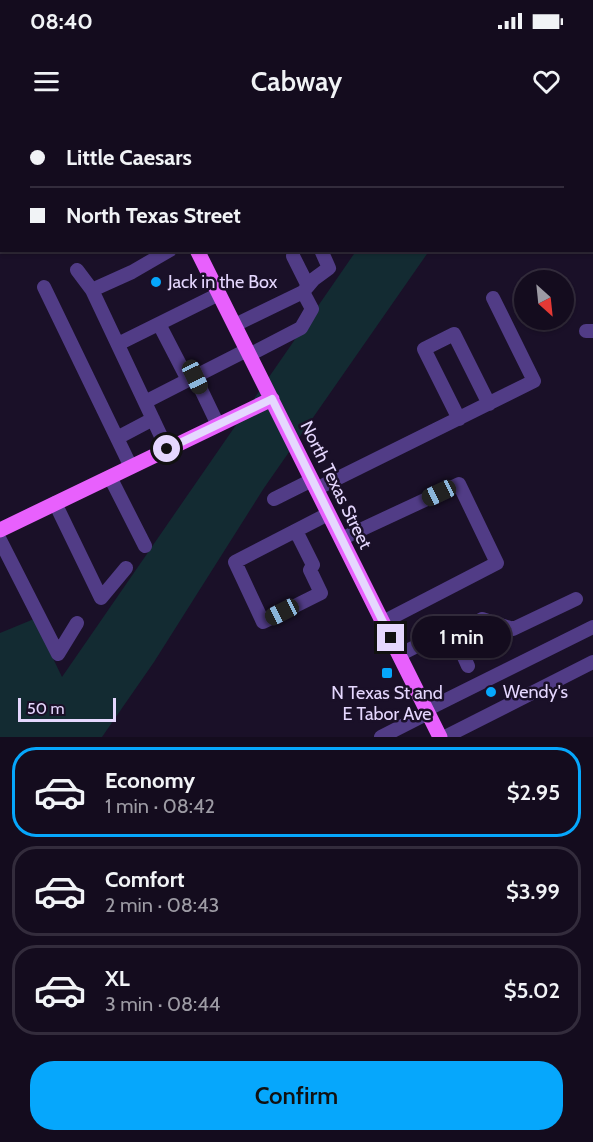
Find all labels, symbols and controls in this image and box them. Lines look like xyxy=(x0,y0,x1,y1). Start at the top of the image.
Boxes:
text: 08:40 xyxy=(30,8,93,35)
icon: menu xyxy=(30,65,63,98)
text: Cabway xyxy=(251,65,342,98)
icon: heart xyxy=(530,65,563,98)
text: Little Caesars xyxy=(66,144,192,171)
text: North Texas Street xyxy=(66,202,241,229)
north arrow xyxy=(514,270,574,330)
map controls xyxy=(514,270,574,330)
place label: Jack in the Box xyxy=(167,271,278,293)
marker: Jack in the Box xyxy=(149,275,163,289)
car xyxy=(179,357,211,397)
street label: North Texas Street xyxy=(295,417,377,553)
route start xyxy=(153,435,180,462)
car xyxy=(419,477,459,509)
car xyxy=(262,596,302,628)
callout: 1 min xyxy=(412,617,511,659)
route end xyxy=(377,624,404,651)
text: 1 min xyxy=(439,625,484,649)
marker: N Texas St and E Tabor Ave xyxy=(380,666,394,680)
place label: Wendy's xyxy=(503,681,568,703)
place label: N Texas St and E Tabor Ave xyxy=(331,682,443,725)
marker: Wendy's xyxy=(484,685,498,699)
scale bar xyxy=(18,695,116,722)
text: 50 m xyxy=(27,699,64,718)
icon: car xyxy=(33,765,87,819)
text: Economy xyxy=(105,767,195,794)
text: $2.95 xyxy=(507,779,560,806)
text: 1 min · 08:42 xyxy=(105,794,215,818)
icon: car xyxy=(33,864,87,918)
text: Comfort xyxy=(105,866,184,893)
text: $3.99 xyxy=(506,878,560,905)
text: 2 min · 08:43 xyxy=(105,893,219,917)
icon: car xyxy=(33,963,87,1017)
text: XL xyxy=(105,965,130,992)
text: $5.02 xyxy=(504,977,560,1004)
text: 3 min · 08:44 xyxy=(105,992,220,1016)
button: Confirm xyxy=(30,1061,563,1130)

